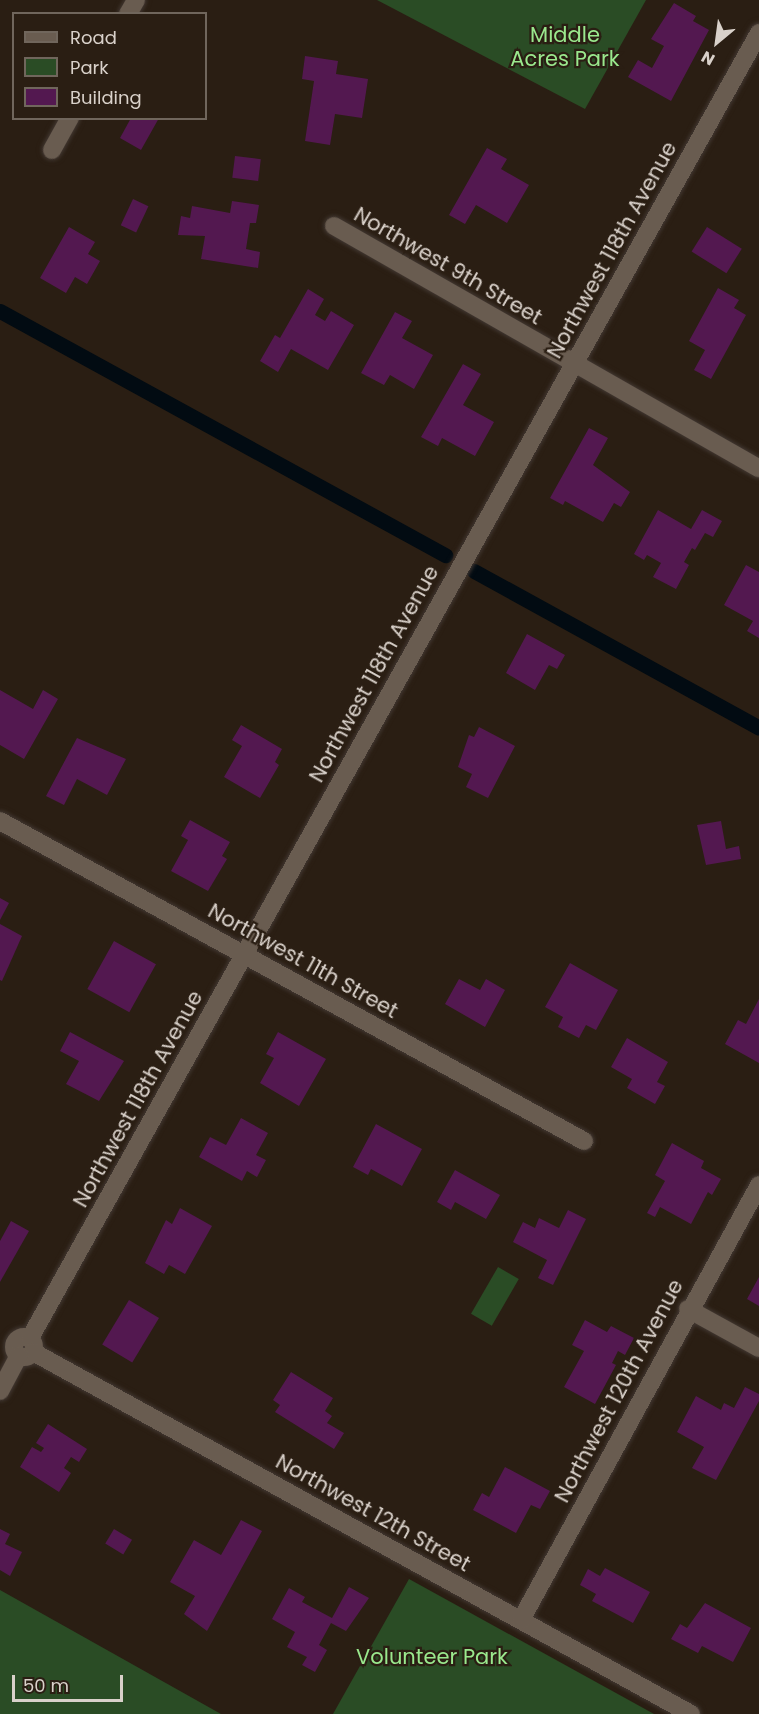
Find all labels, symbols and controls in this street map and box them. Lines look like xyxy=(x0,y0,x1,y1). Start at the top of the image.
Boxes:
legend xyxy=(12,12,207,120)
north arrow xyxy=(687,12,747,72)
park label: Middle Acres Park xyxy=(510,22,620,72)
text: Road xyxy=(70,25,117,50)
text: N xyxy=(697,45,719,71)
text: Park xyxy=(70,55,109,80)
text: Building xyxy=(70,85,142,110)
street label: Northwest 118th Avenue xyxy=(542,137,682,363)
street label: Northwest 9th Street xyxy=(349,202,547,330)
street label: Northwest 118th Avenue xyxy=(304,561,444,787)
street label: Northwest 11th Street xyxy=(204,898,402,1024)
street label: Northwest 118th Avenue xyxy=(68,986,208,1212)
street label: Northwest 120th Avenue xyxy=(549,1275,689,1507)
street label: Northwest 12th Street xyxy=(271,1449,475,1577)
park label: Volunteer Park xyxy=(356,1644,508,1670)
scale bar xyxy=(15,1663,126,1701)
text: 50 m xyxy=(23,1673,69,1698)

